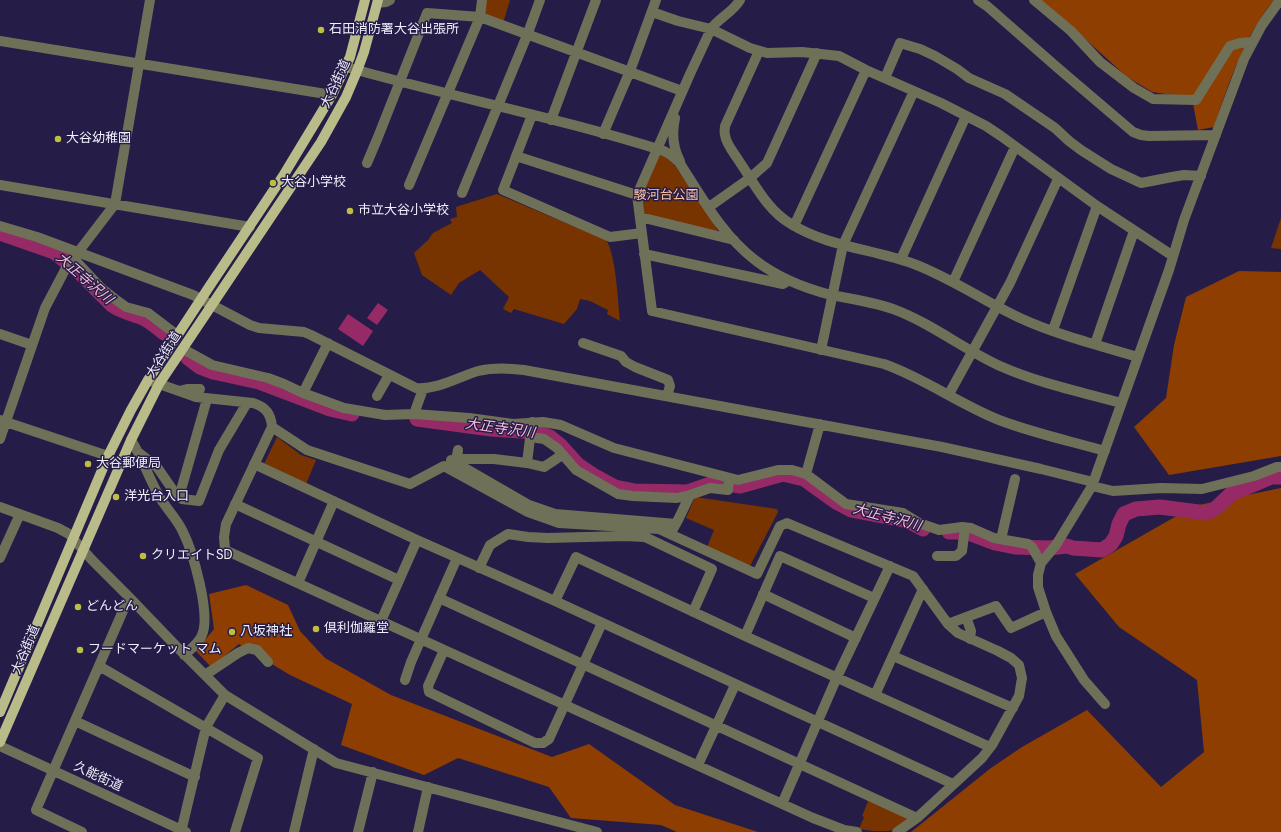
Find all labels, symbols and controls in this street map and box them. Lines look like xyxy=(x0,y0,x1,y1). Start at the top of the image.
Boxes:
place label: 石田消防署大谷出張所 xyxy=(329,22,459,38)
marker: 石田消防署大谷出張所 xyxy=(316,25,326,35)
street label: 大谷街道 xyxy=(318,57,354,111)
place label: 大谷幼稚園 xyxy=(66,131,131,147)
marker: 大谷幼稚園 xyxy=(53,134,63,144)
place label: 大谷小学校 xyxy=(281,175,346,191)
marker: 大谷小学校 xyxy=(268,178,278,188)
park label: 駿河台公園 xyxy=(634,188,698,204)
place label: 市立大谷小学校 xyxy=(358,203,449,219)
marker: 市立大谷小学校 xyxy=(345,206,355,216)
water label: 大正寺沢川 xyxy=(52,250,116,308)
street label: 大谷街道 xyxy=(143,329,185,381)
water label: 大正寺沢川 xyxy=(464,416,536,442)
place label: 大谷郵便局 xyxy=(96,456,161,472)
marker: 大谷郵便局 xyxy=(83,459,93,469)
place label: 洋光台入口 xyxy=(124,489,189,505)
marker: 洋光台入口 xyxy=(111,492,121,502)
water label: 大正寺沢川 xyxy=(851,501,923,535)
place label: クリエイトSD xyxy=(151,548,232,564)
marker: クリエイトSD xyxy=(138,551,148,561)
place label: どんどん xyxy=(86,599,138,615)
marker: どんどん xyxy=(73,602,83,612)
place label: 倶利伽羅堂 xyxy=(324,621,389,637)
street label: 大谷街道 xyxy=(9,623,43,677)
place label: 八坂神社 xyxy=(240,624,292,640)
marker: 倶利伽羅堂 xyxy=(311,624,321,634)
marker: 八坂神社 xyxy=(227,627,237,637)
place label: フードマーケット マム xyxy=(88,642,221,658)
marker: フードマーケット マム xyxy=(75,645,85,655)
street label: 久能街道 xyxy=(71,759,125,795)

